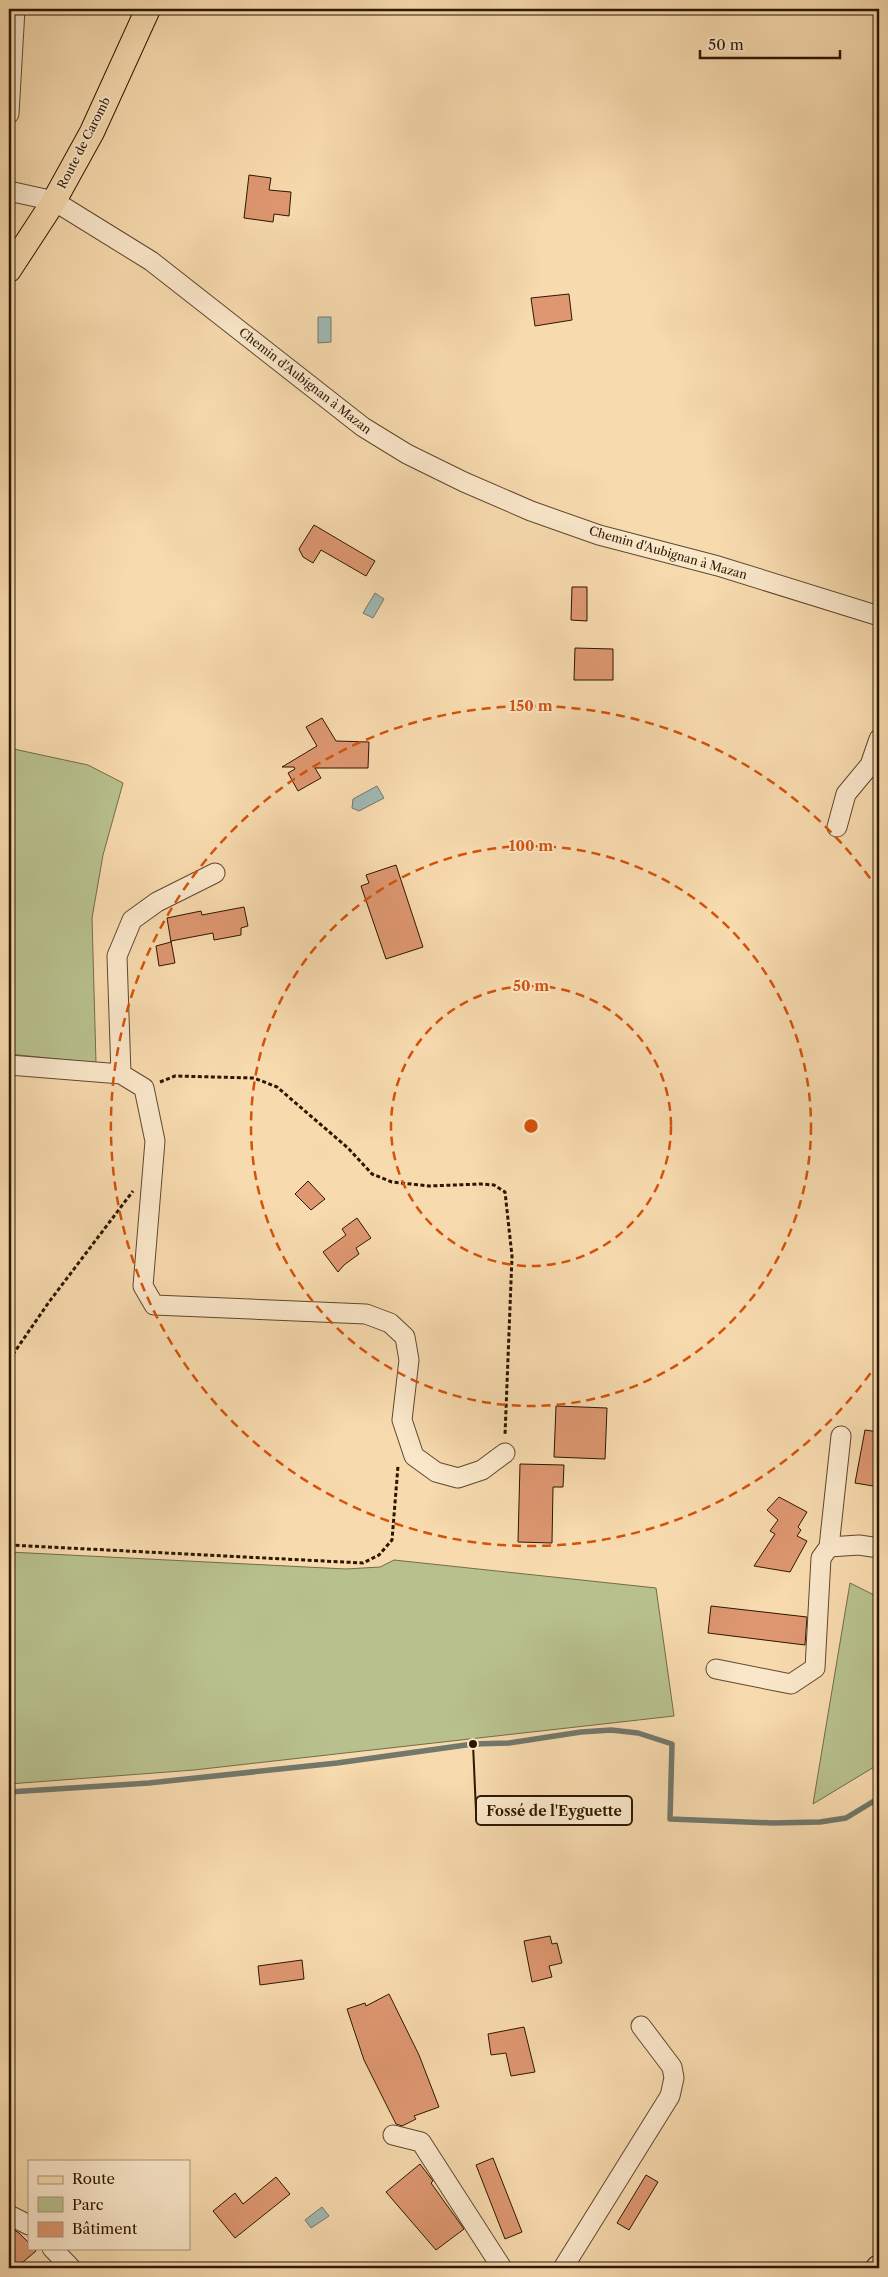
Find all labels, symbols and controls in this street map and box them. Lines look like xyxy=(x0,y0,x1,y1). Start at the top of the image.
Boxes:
scale bar xyxy=(700,28,840,60)
text: 50 m xyxy=(708,35,744,54)
street label: Route de Caromb xyxy=(54,94,113,191)
street label: Chemin d'Aubignan à Mazan xyxy=(236,324,375,437)
street label: Chemin d'Aubignan à Mazan xyxy=(587,523,749,582)
text: 150 m xyxy=(509,696,553,715)
text: 100 m xyxy=(509,836,553,855)
text: 50 m xyxy=(513,976,549,995)
centre of rings xyxy=(522,1117,540,1135)
callout: Fossé de l'Eyguette xyxy=(476,1796,632,1825)
text: Fossé de l'Eyguette xyxy=(486,1802,622,1820)
legend xyxy=(28,2160,190,2250)
text: Route xyxy=(72,2169,115,2188)
text: Parc xyxy=(72,2195,104,2214)
text: Bâtiment xyxy=(72,2219,138,2238)

